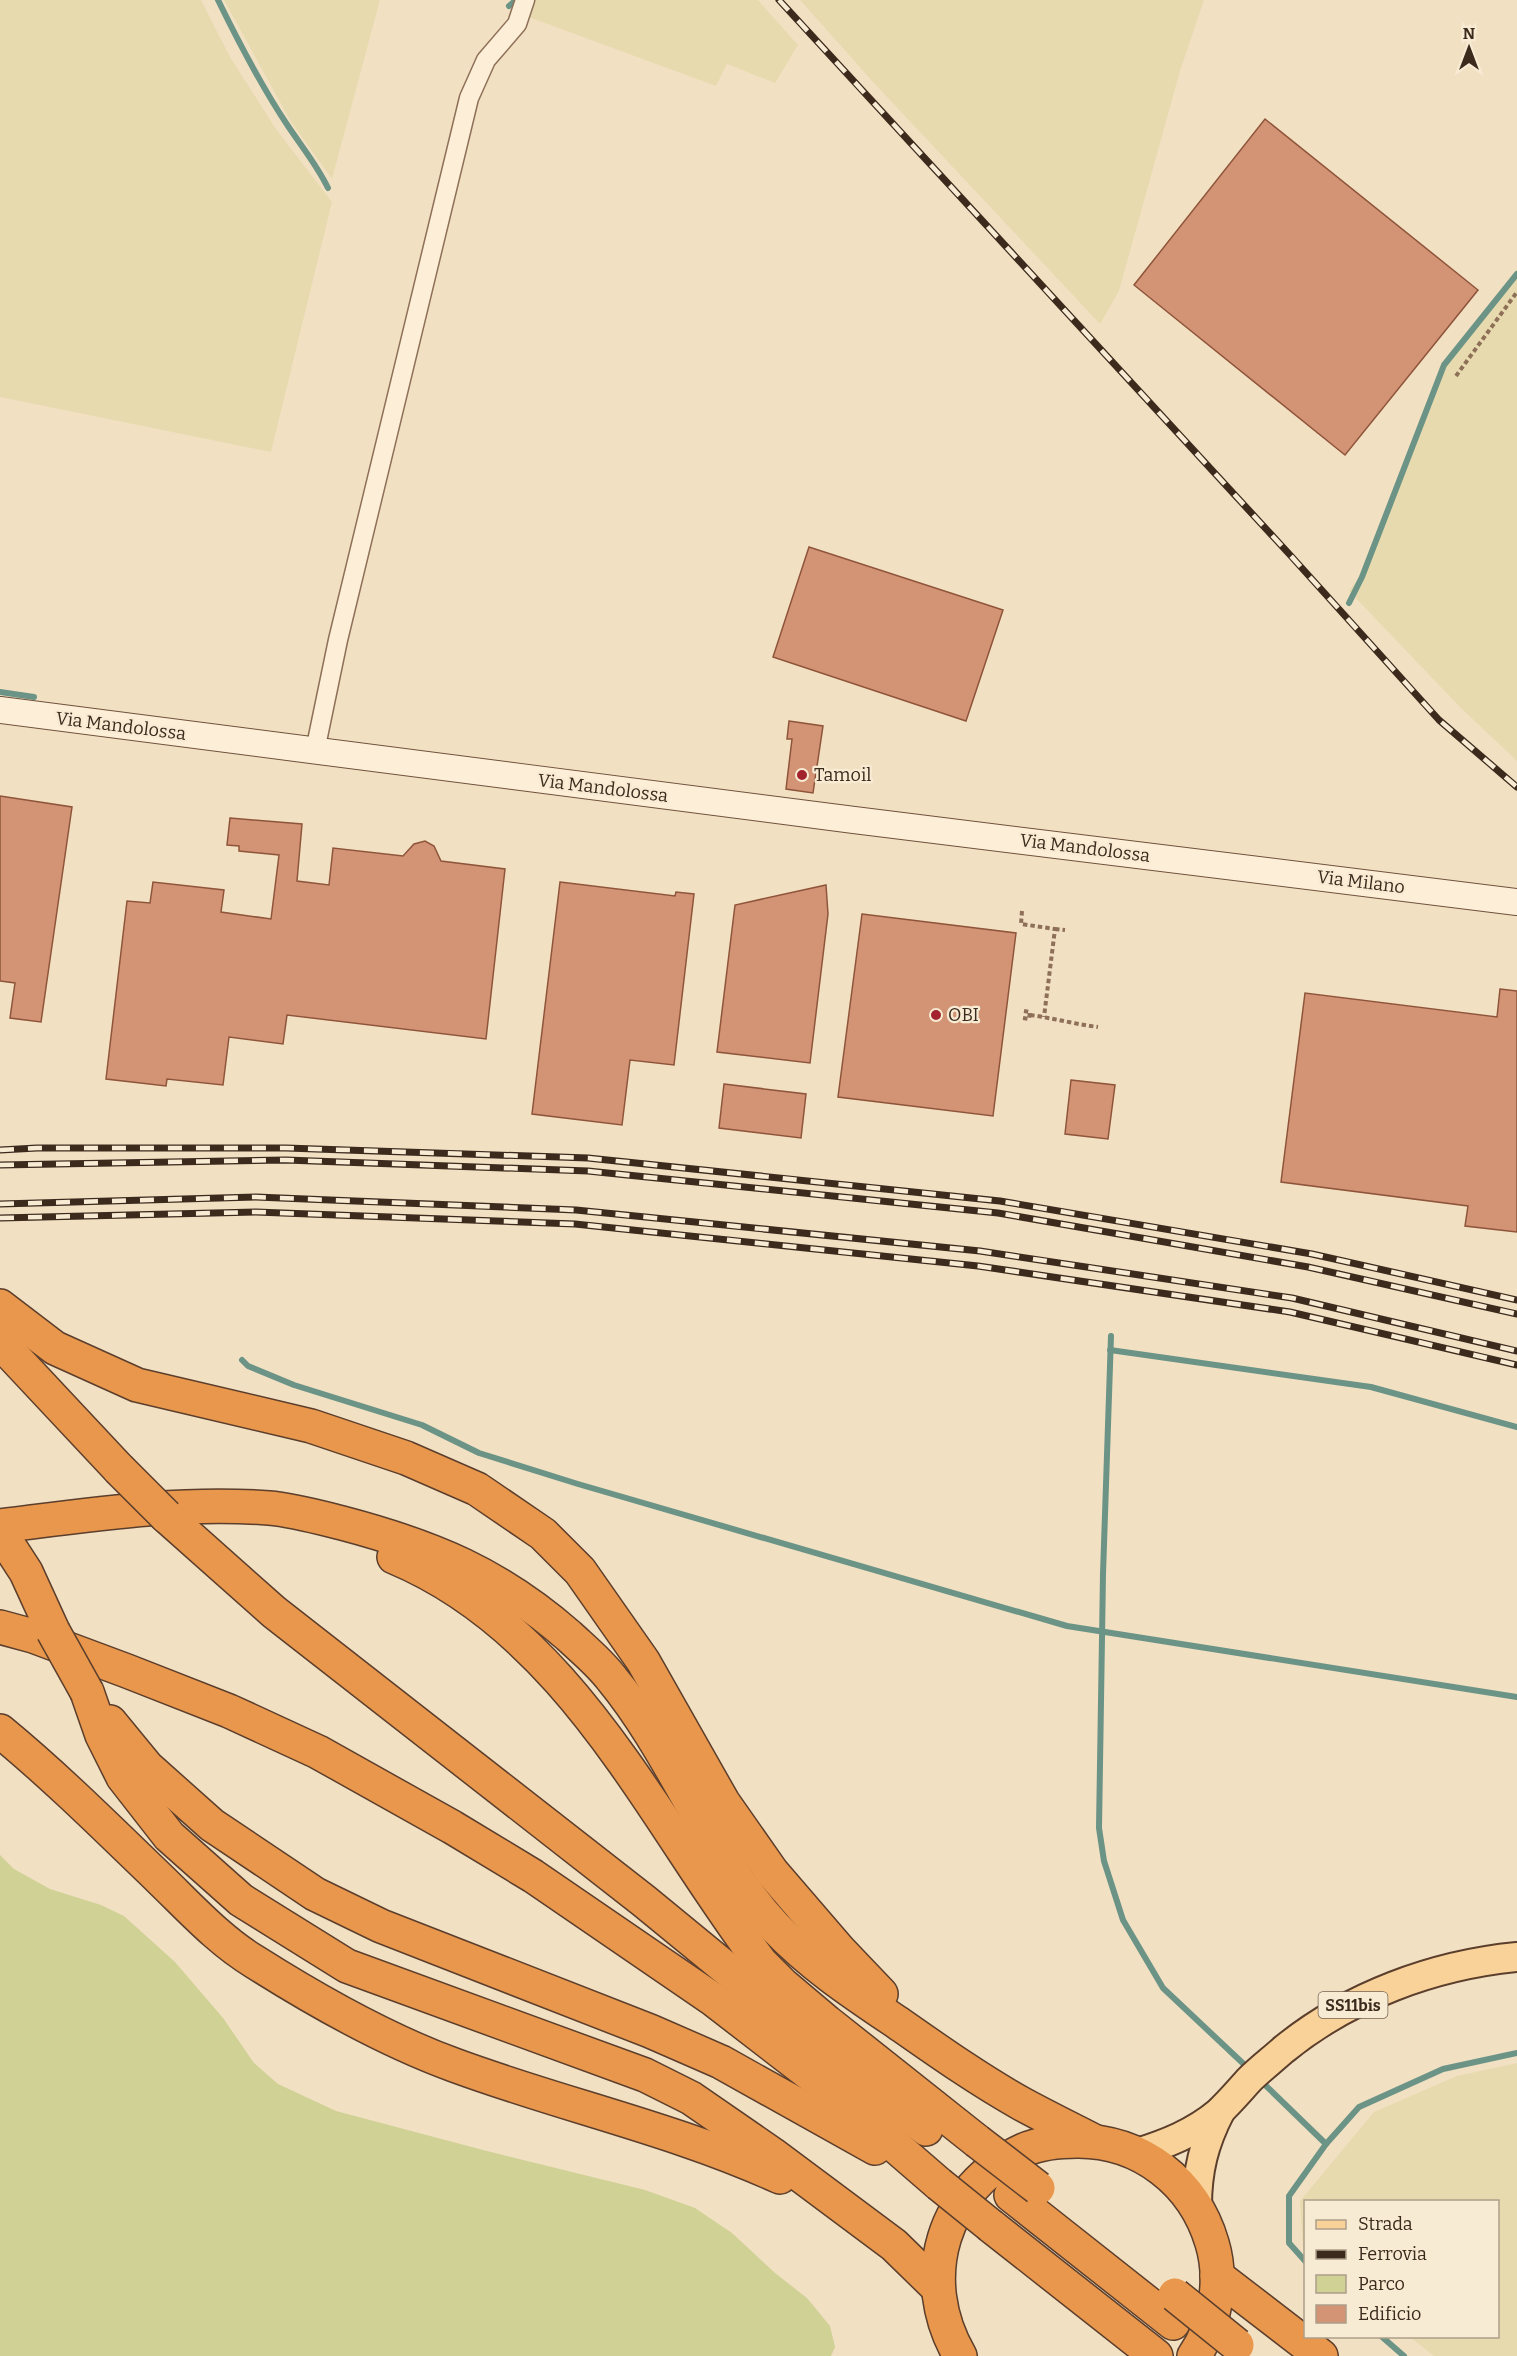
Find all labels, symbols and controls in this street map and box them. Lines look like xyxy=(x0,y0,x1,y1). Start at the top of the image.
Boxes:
north arrow xyxy=(1439,18,1499,78)
text: N xyxy=(1463,24,1475,43)
street label: Via Mandolossa xyxy=(55,707,187,745)
place label: Tamoil xyxy=(814,764,871,786)
marker: Tamoil xyxy=(795,768,809,782)
street label: Via Mandolossa xyxy=(537,769,669,807)
street label: Via Mandolossa xyxy=(1019,829,1151,867)
street label: Via Milano xyxy=(1316,866,1406,898)
place label: OBI xyxy=(948,1004,979,1026)
marker: OBI xyxy=(929,1008,943,1022)
road number: SS11bis xyxy=(1318,1992,1388,2018)
legend xyxy=(1304,2200,1499,2338)
text: Strada xyxy=(1358,2213,1413,2235)
text: Ferrovia xyxy=(1358,2243,1427,2265)
text: Parco xyxy=(1358,2273,1405,2295)
text: Edificio xyxy=(1358,2303,1421,2325)

